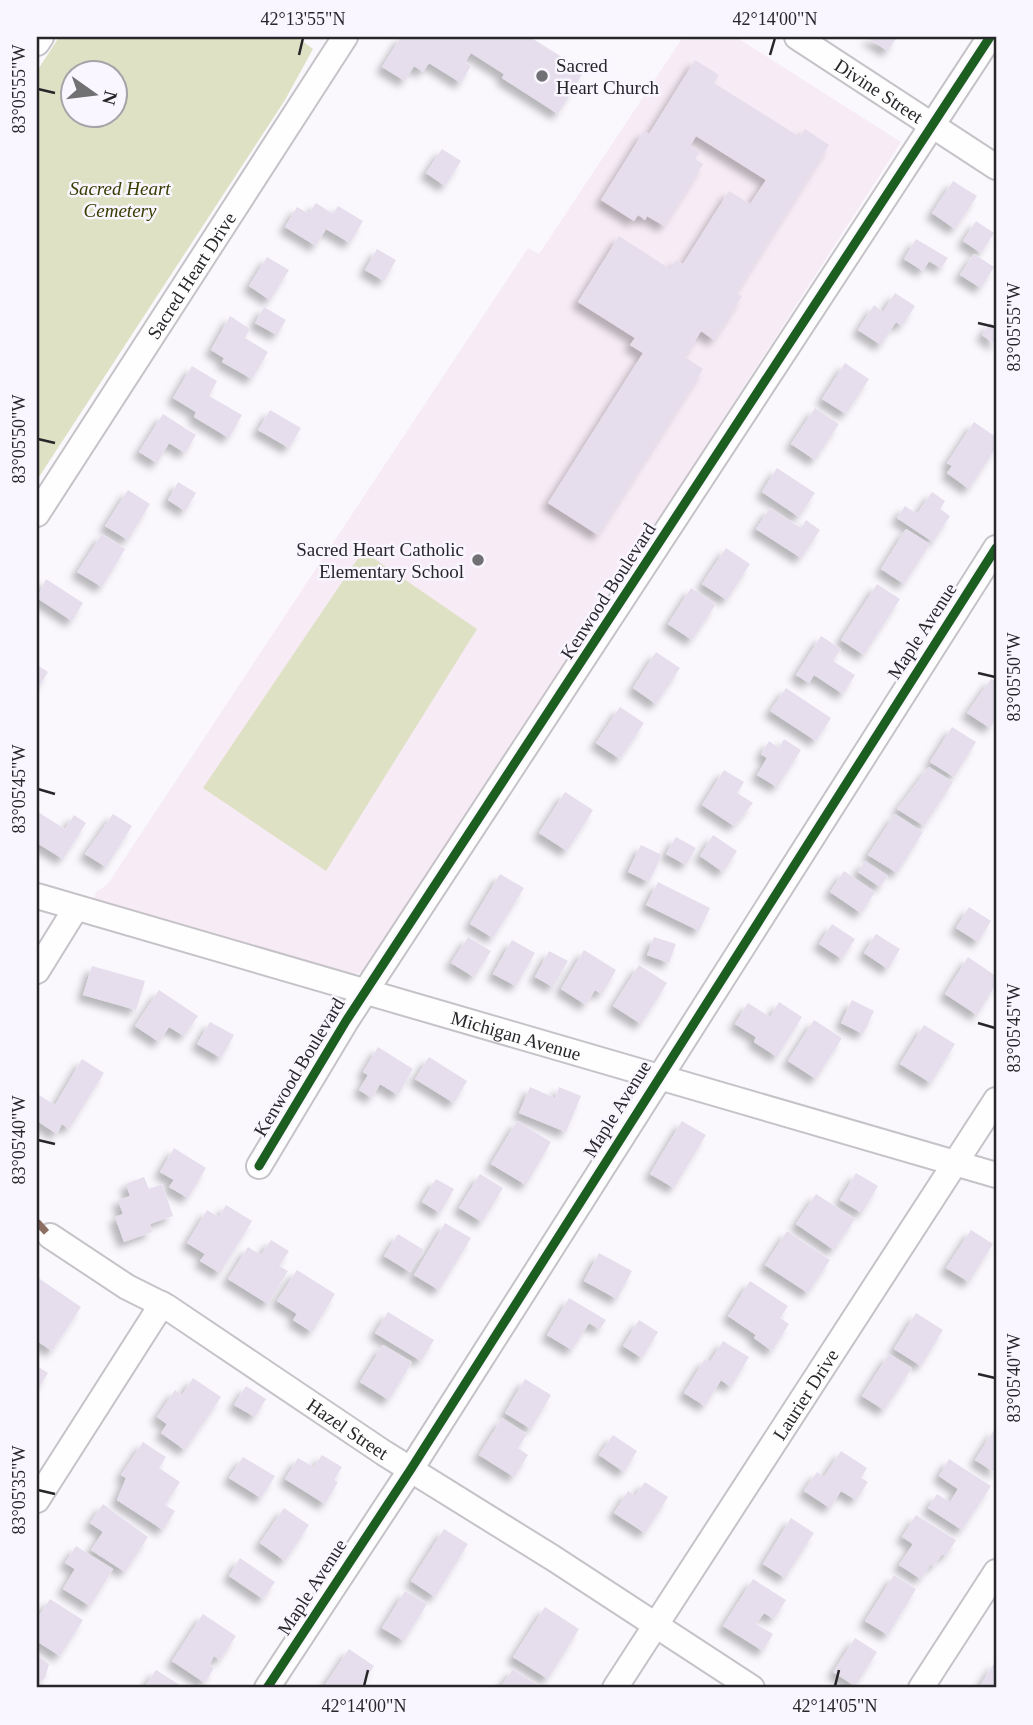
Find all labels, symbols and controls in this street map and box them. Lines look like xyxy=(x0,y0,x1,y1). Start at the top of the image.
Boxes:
text: 42°13'55"N xyxy=(261,9,345,29)
text: 42°14'00"N xyxy=(733,9,817,29)
text: 83°05'55"W xyxy=(9,45,29,133)
street label: Divine Street xyxy=(831,54,928,127)
place label: Sacred Heart Church xyxy=(556,55,659,98)
north arrow xyxy=(60,60,130,130)
marker: Sacred Heart Church xyxy=(534,68,550,84)
text: N xyxy=(98,89,122,107)
park label: Sacred Heart Cemetery xyxy=(69,178,171,221)
street label: Sacred Heart Drive xyxy=(142,208,240,343)
text: 83°05'55"W xyxy=(1004,283,1024,371)
text: 83°05'50"W xyxy=(9,395,29,483)
street label: Kenwood Boulevard xyxy=(556,519,660,663)
place label: Sacred Heart Catholic Elementary School xyxy=(296,539,464,582)
marker: Sacred Heart Catholic Elementary School xyxy=(470,552,486,568)
street label: Maple Avenue xyxy=(883,579,961,683)
text: 83°05'50"W xyxy=(1004,633,1024,721)
text: 83°05'45"W xyxy=(9,745,29,833)
text: 83°05'45"W xyxy=(1004,984,1024,1072)
street label: Kenwood Boulevard xyxy=(249,994,349,1140)
street label: Michigan Avenue xyxy=(449,1007,584,1064)
street label: Maple Avenue xyxy=(579,1057,655,1161)
text: 83°05'40"W xyxy=(9,1096,29,1184)
text: 83°05'40"W xyxy=(1004,1334,1024,1422)
street label: Laurier Drive xyxy=(768,1345,842,1444)
street label: Hazel Street xyxy=(303,1394,393,1464)
text: 83°05'35"W xyxy=(9,1446,29,1534)
street label: Maple Avenue xyxy=(273,1535,351,1639)
text: 42°14'00"N xyxy=(322,1696,406,1716)
text: 42°14'05"N xyxy=(793,1696,877,1716)

